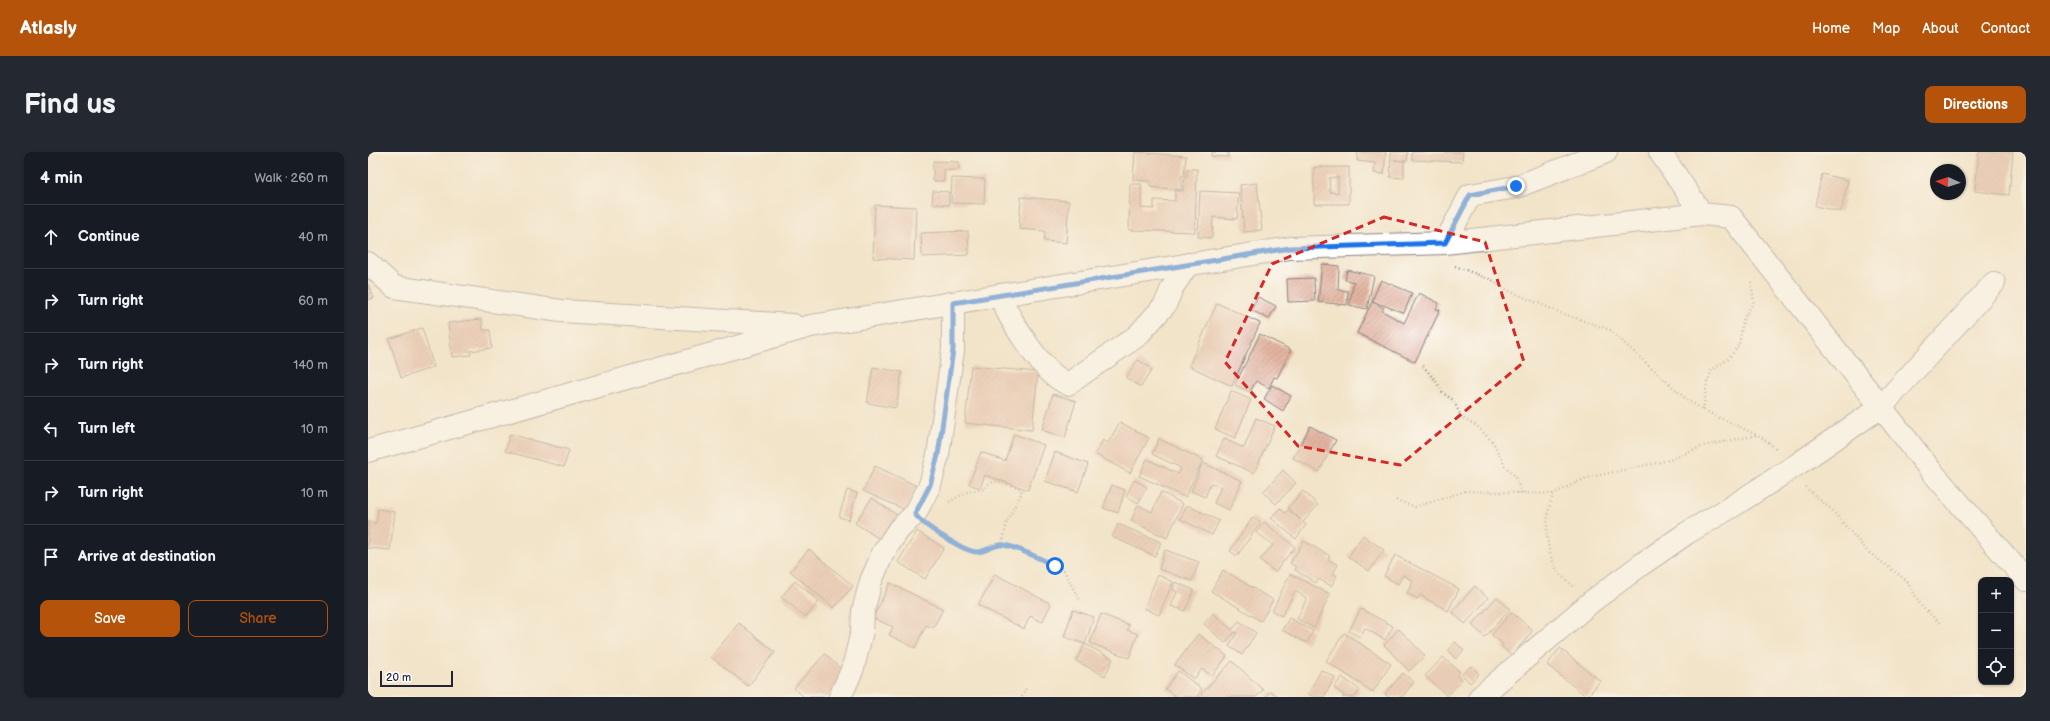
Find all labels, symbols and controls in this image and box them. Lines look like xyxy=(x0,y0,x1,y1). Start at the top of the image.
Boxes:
text: Atlasly xyxy=(20,17,77,40)
text: Home xyxy=(1812,20,1850,37)
text: Map xyxy=(1872,20,1900,37)
text: About xyxy=(1922,20,1959,37)
text: Contact xyxy=(1981,20,2030,37)
button: Directions xyxy=(1925,86,2026,123)
text: Find us xyxy=(24,88,116,121)
north arrow xyxy=(1930,164,1966,200)
text: 4 min xyxy=(40,168,83,188)
text: Walk · 260 m xyxy=(254,170,328,186)
route end xyxy=(1507,177,1525,195)
icon: ahead xyxy=(40,226,62,248)
text: Continue xyxy=(78,227,140,246)
text: 40 m xyxy=(298,229,328,245)
icon: right xyxy=(40,290,62,312)
text: Turn right xyxy=(78,291,143,310)
text: 60 m xyxy=(298,293,328,309)
icon: right xyxy=(40,354,62,376)
text: Turn right xyxy=(78,355,143,374)
text: 140 m xyxy=(293,357,328,373)
icon: left xyxy=(40,418,62,440)
text: Turn left xyxy=(78,419,135,438)
text: 10 m xyxy=(301,421,328,437)
icon: right xyxy=(40,482,62,504)
text: Turn right xyxy=(78,483,143,502)
text: 10 m xyxy=(301,485,328,501)
icon: arrive xyxy=(40,546,62,568)
text: Arrive at destination xyxy=(78,547,216,566)
route start xyxy=(1046,557,1064,575)
map controls xyxy=(1978,577,2014,685)
button: + xyxy=(1978,577,2014,613)
button: Save xyxy=(40,600,180,637)
button: Share xyxy=(188,600,328,637)
button: − xyxy=(1978,613,2014,649)
button: locate xyxy=(1978,649,2014,685)
scale bar xyxy=(380,669,453,688)
text: 20 m xyxy=(386,671,411,684)

